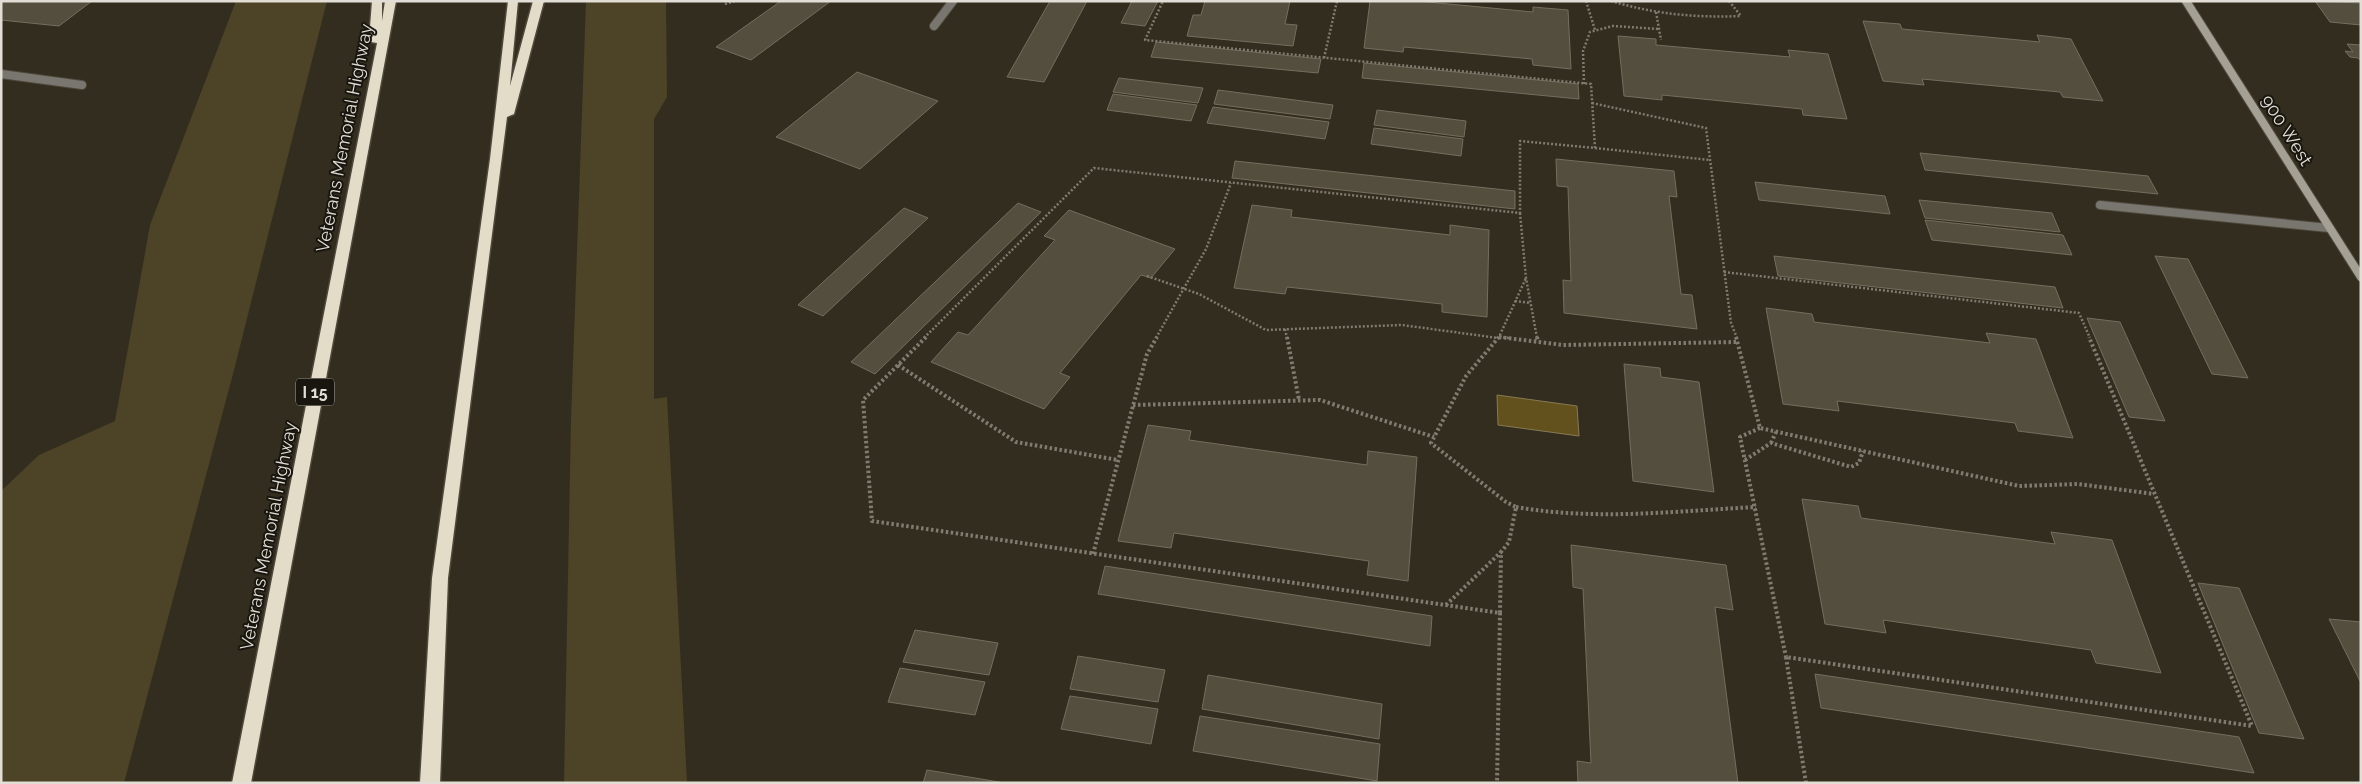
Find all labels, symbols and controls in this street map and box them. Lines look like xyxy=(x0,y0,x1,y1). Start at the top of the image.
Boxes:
street label: Veterans Memorial Highway xyxy=(312,22,377,254)
street label: 900 West xyxy=(2257,91,2317,169)
road number: I 15 xyxy=(296,378,334,406)
street label: Veterans Memorial Highway xyxy=(236,420,301,652)

